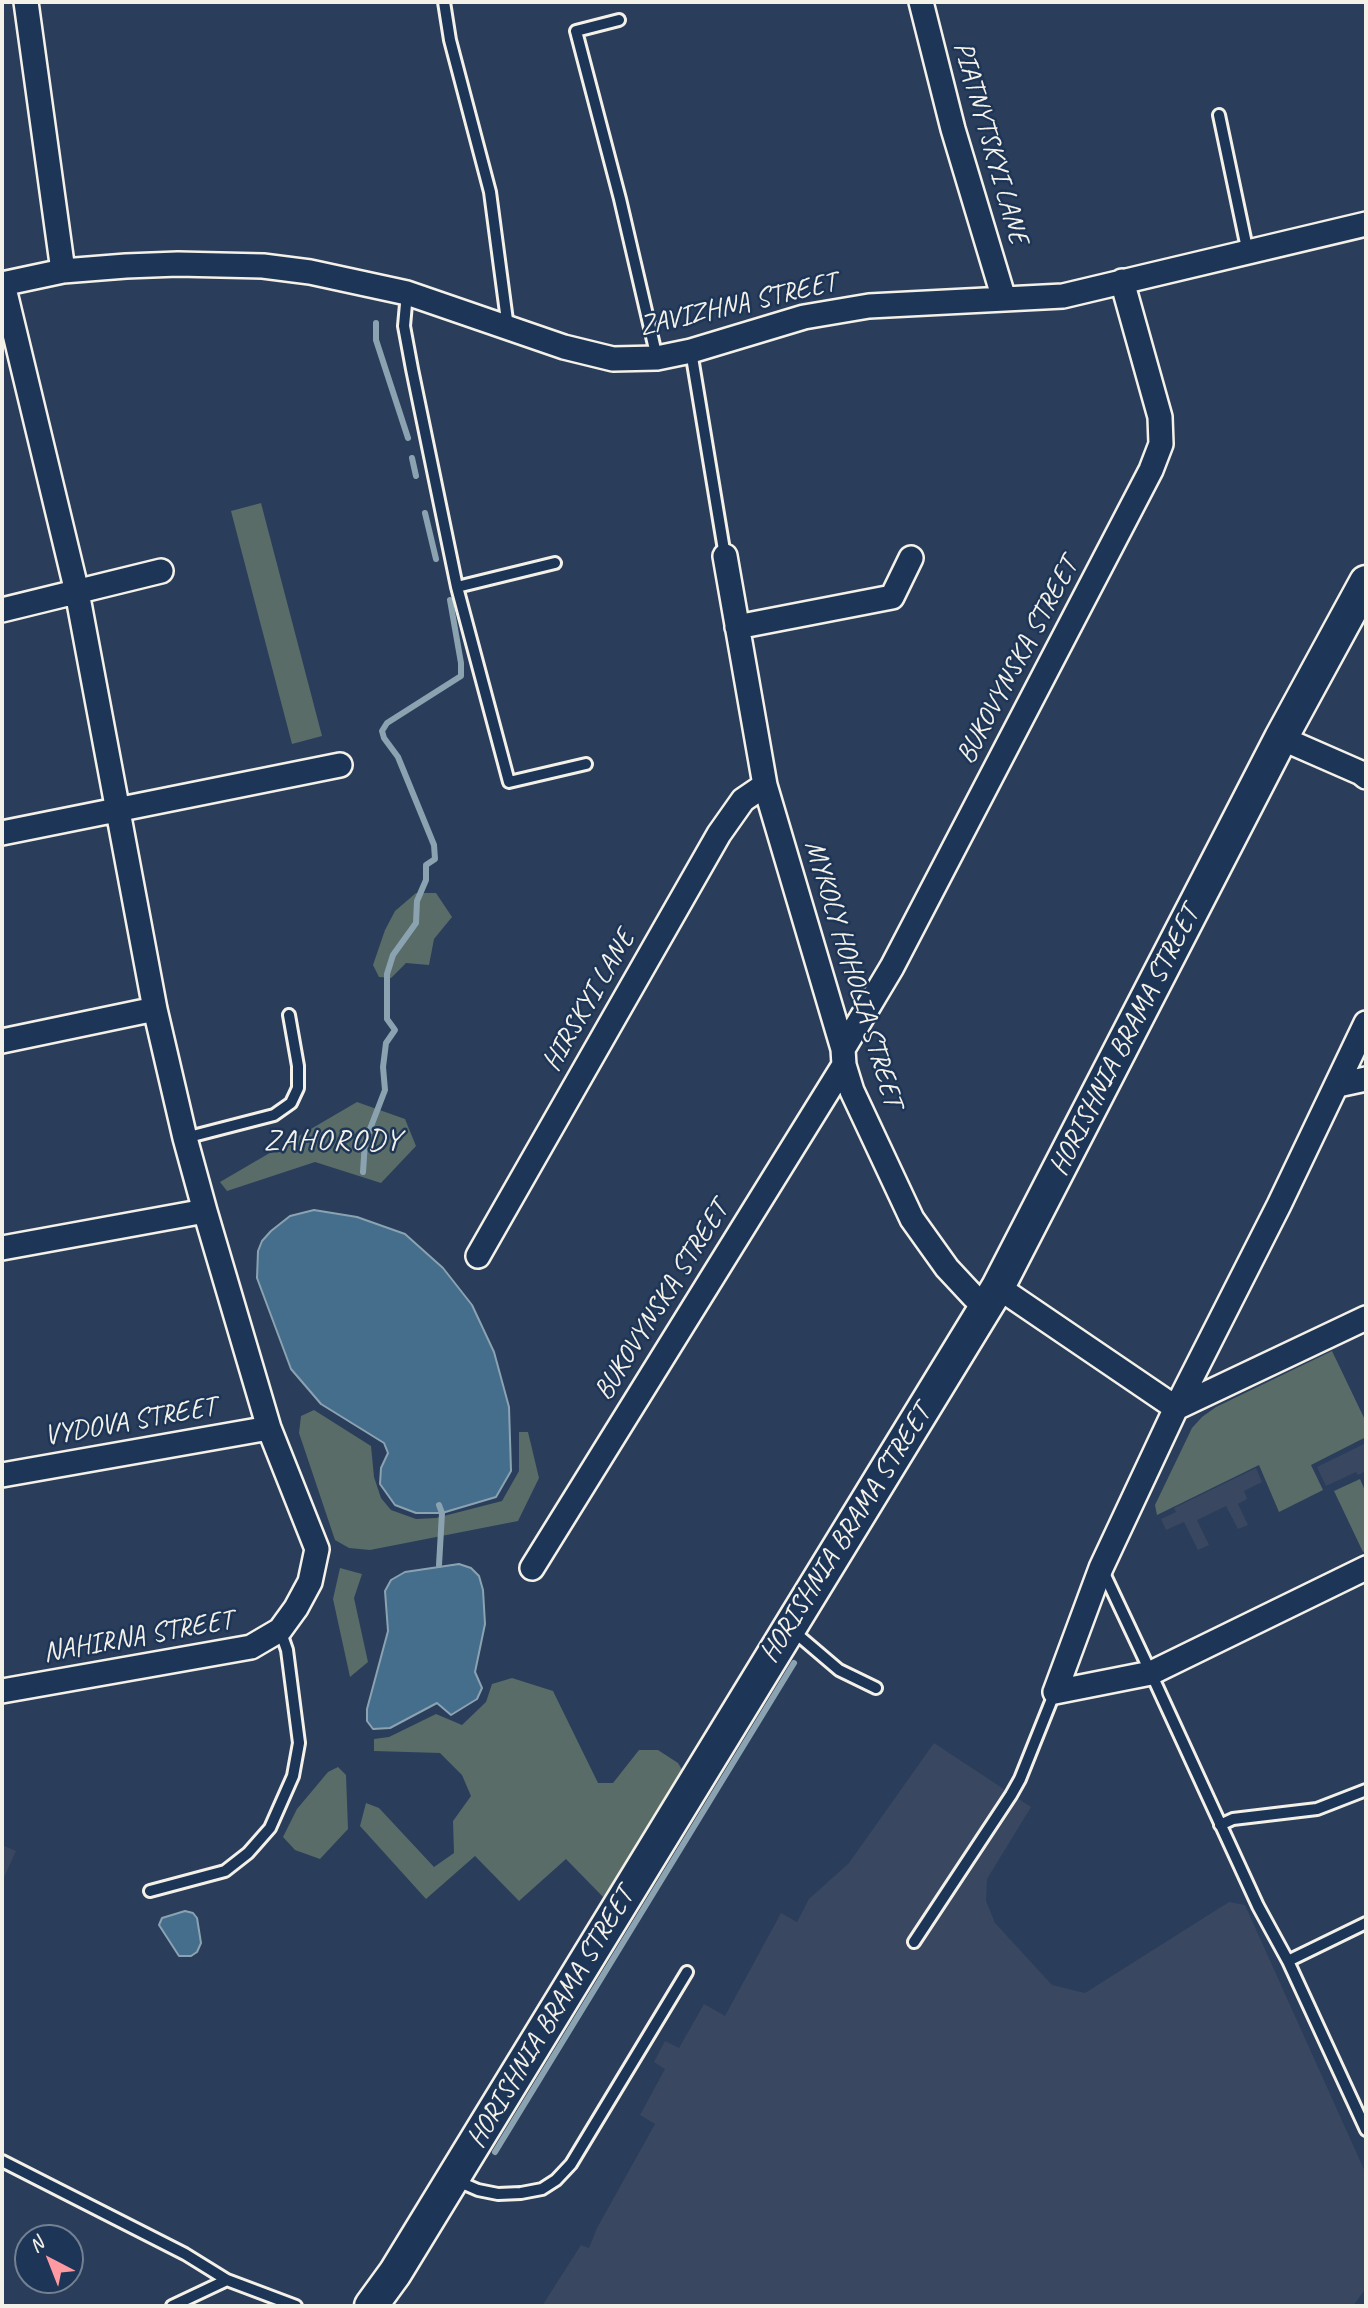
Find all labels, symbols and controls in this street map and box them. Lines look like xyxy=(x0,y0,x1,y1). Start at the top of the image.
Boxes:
street label: PIATNYTSKYI LANE xyxy=(945,38,1035,248)
street label: ZAVIZHNA STREET xyxy=(636,266,840,344)
street label: BUKOVYNSKA STREET xyxy=(950,552,1086,770)
street label: MYKOLY HOHOLIA STREET xyxy=(796,836,910,1112)
street label: HORISHNIA BRAMA STREET xyxy=(1042,901,1208,1181)
street label: HIRSKYI LANE xyxy=(535,925,643,1077)
district label: ZAHORODY xyxy=(264,1123,402,1159)
street label: BUKOVYNSKA STREET xyxy=(587,1195,737,1407)
street label: VYDOVA STREET xyxy=(41,1390,219,1454)
street label: HORISHNIA BRAMA STREET xyxy=(753,1399,939,1669)
street label: NAHIRNA STREET xyxy=(41,1604,235,1670)
street label: HORISHNIA BRAMA STREET xyxy=(460,1882,642,2154)
north arrow xyxy=(14,2224,84,2294)
text: N xyxy=(24,2232,49,2258)

